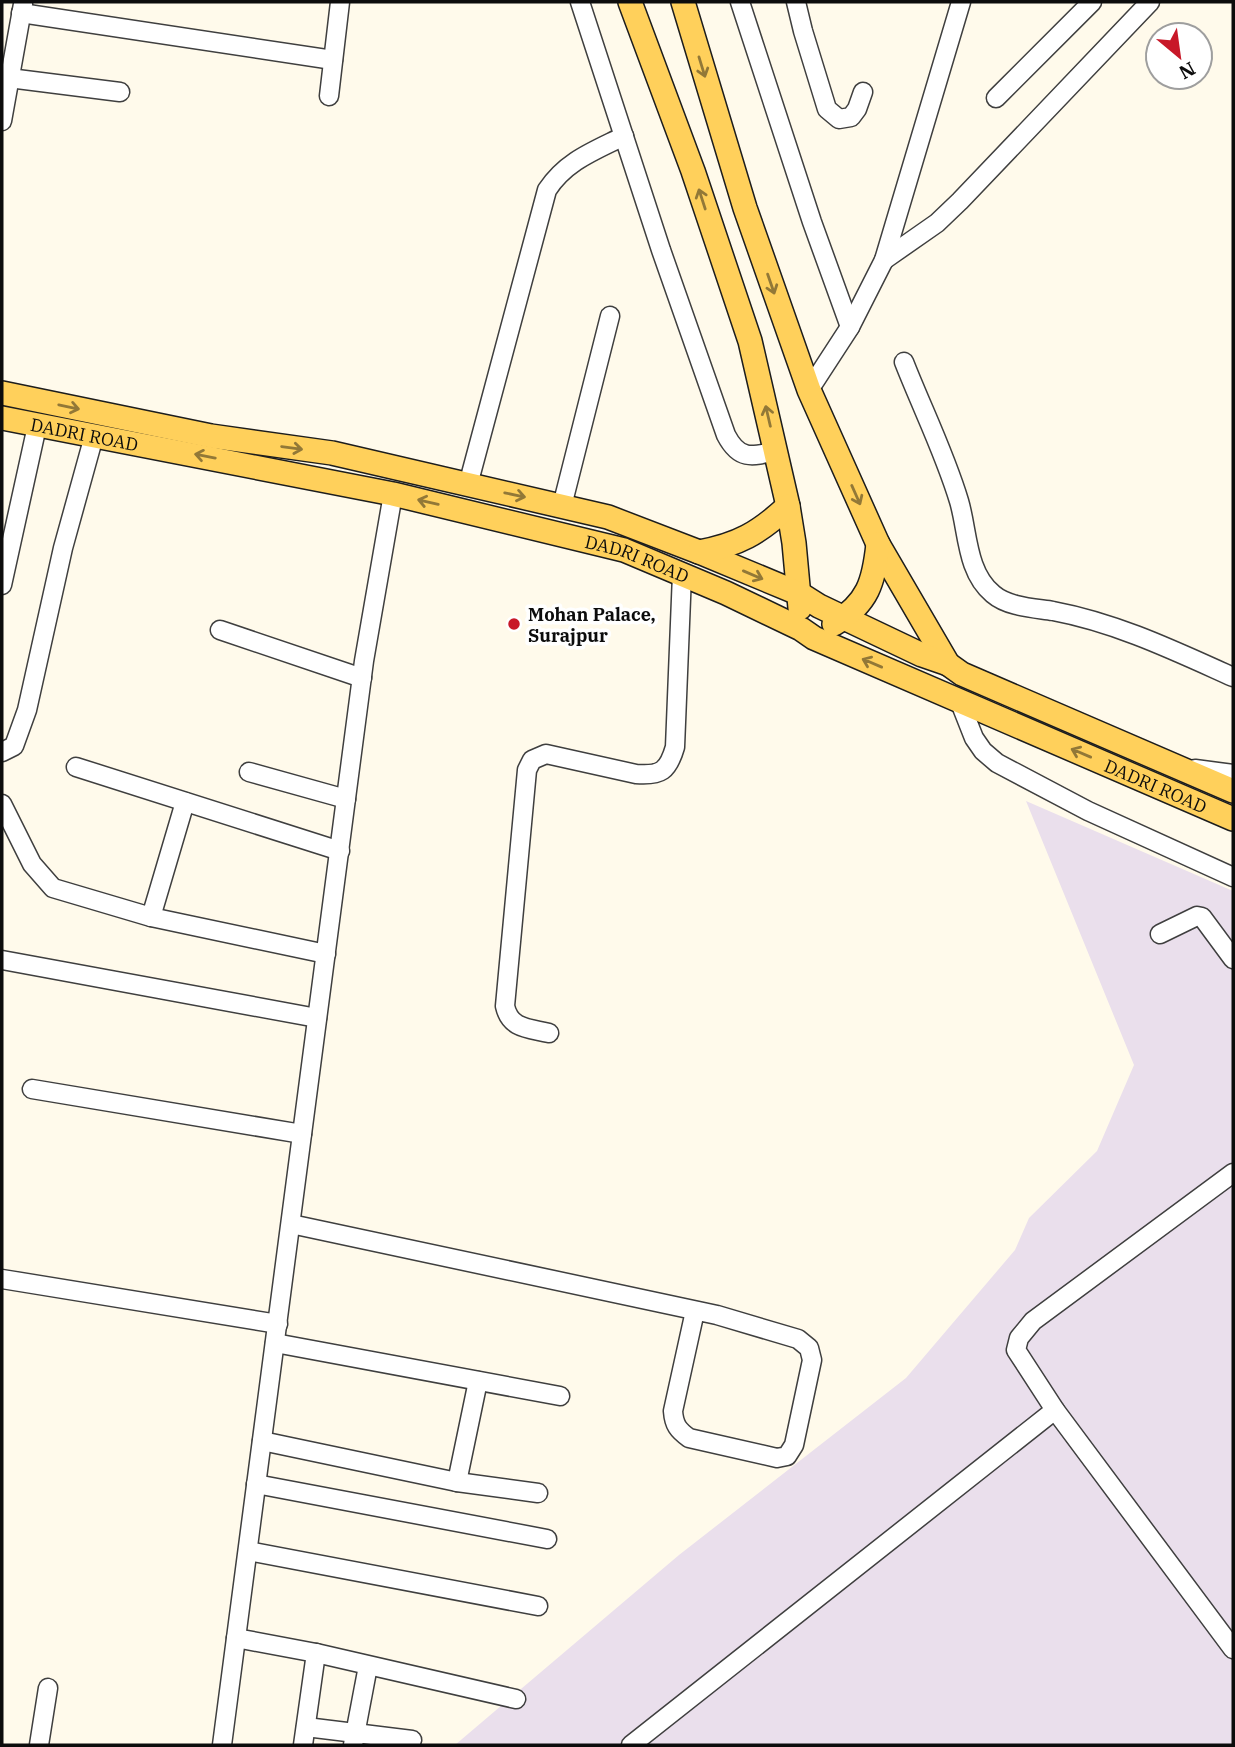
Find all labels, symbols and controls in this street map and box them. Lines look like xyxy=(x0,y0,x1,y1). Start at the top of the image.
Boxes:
north arrow xyxy=(1144,21,1214,91)
one-way arrow xyxy=(697,56,710,78)
text: N xyxy=(1175,57,1200,85)
one-way arrow xyxy=(695,188,707,210)
one-way arrow xyxy=(766,272,778,294)
one-way arrow xyxy=(57,401,80,415)
one-way arrow xyxy=(760,405,774,428)
street label: DADRI ROAD xyxy=(29,412,140,456)
one-way arrow xyxy=(280,441,303,454)
one-way arrow xyxy=(195,449,217,462)
one-way arrow xyxy=(850,484,863,505)
one-way arrow xyxy=(503,489,526,502)
one-way arrow xyxy=(417,495,440,509)
street label: DADRI ROAD xyxy=(583,529,693,588)
one-way arrow xyxy=(742,569,763,582)
place label: Mohan Palace, Surajpur xyxy=(528,603,656,647)
marker: Mohan Palace, Surajpur xyxy=(506,616,522,632)
one-way arrow xyxy=(862,655,883,668)
one-way arrow xyxy=(1070,746,1092,759)
street label: DADRI ROAD xyxy=(1101,753,1211,818)

